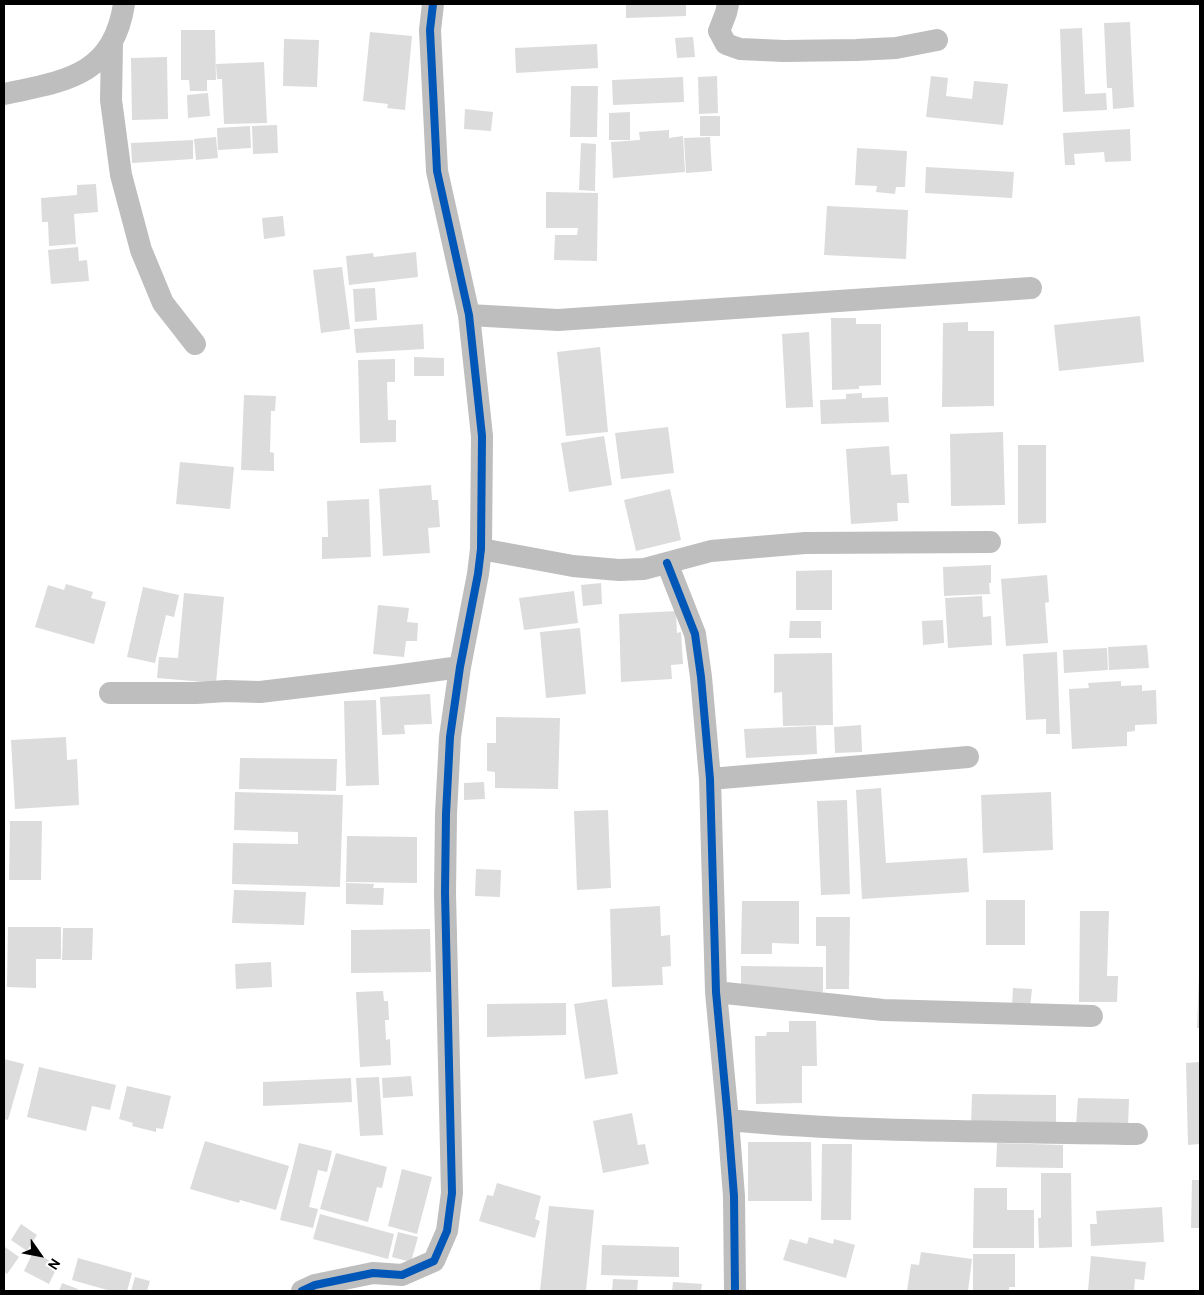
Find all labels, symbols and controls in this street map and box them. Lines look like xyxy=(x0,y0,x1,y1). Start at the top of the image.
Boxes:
north arrow xyxy=(15,1230,65,1280)
text: N xyxy=(43,1255,63,1272)

